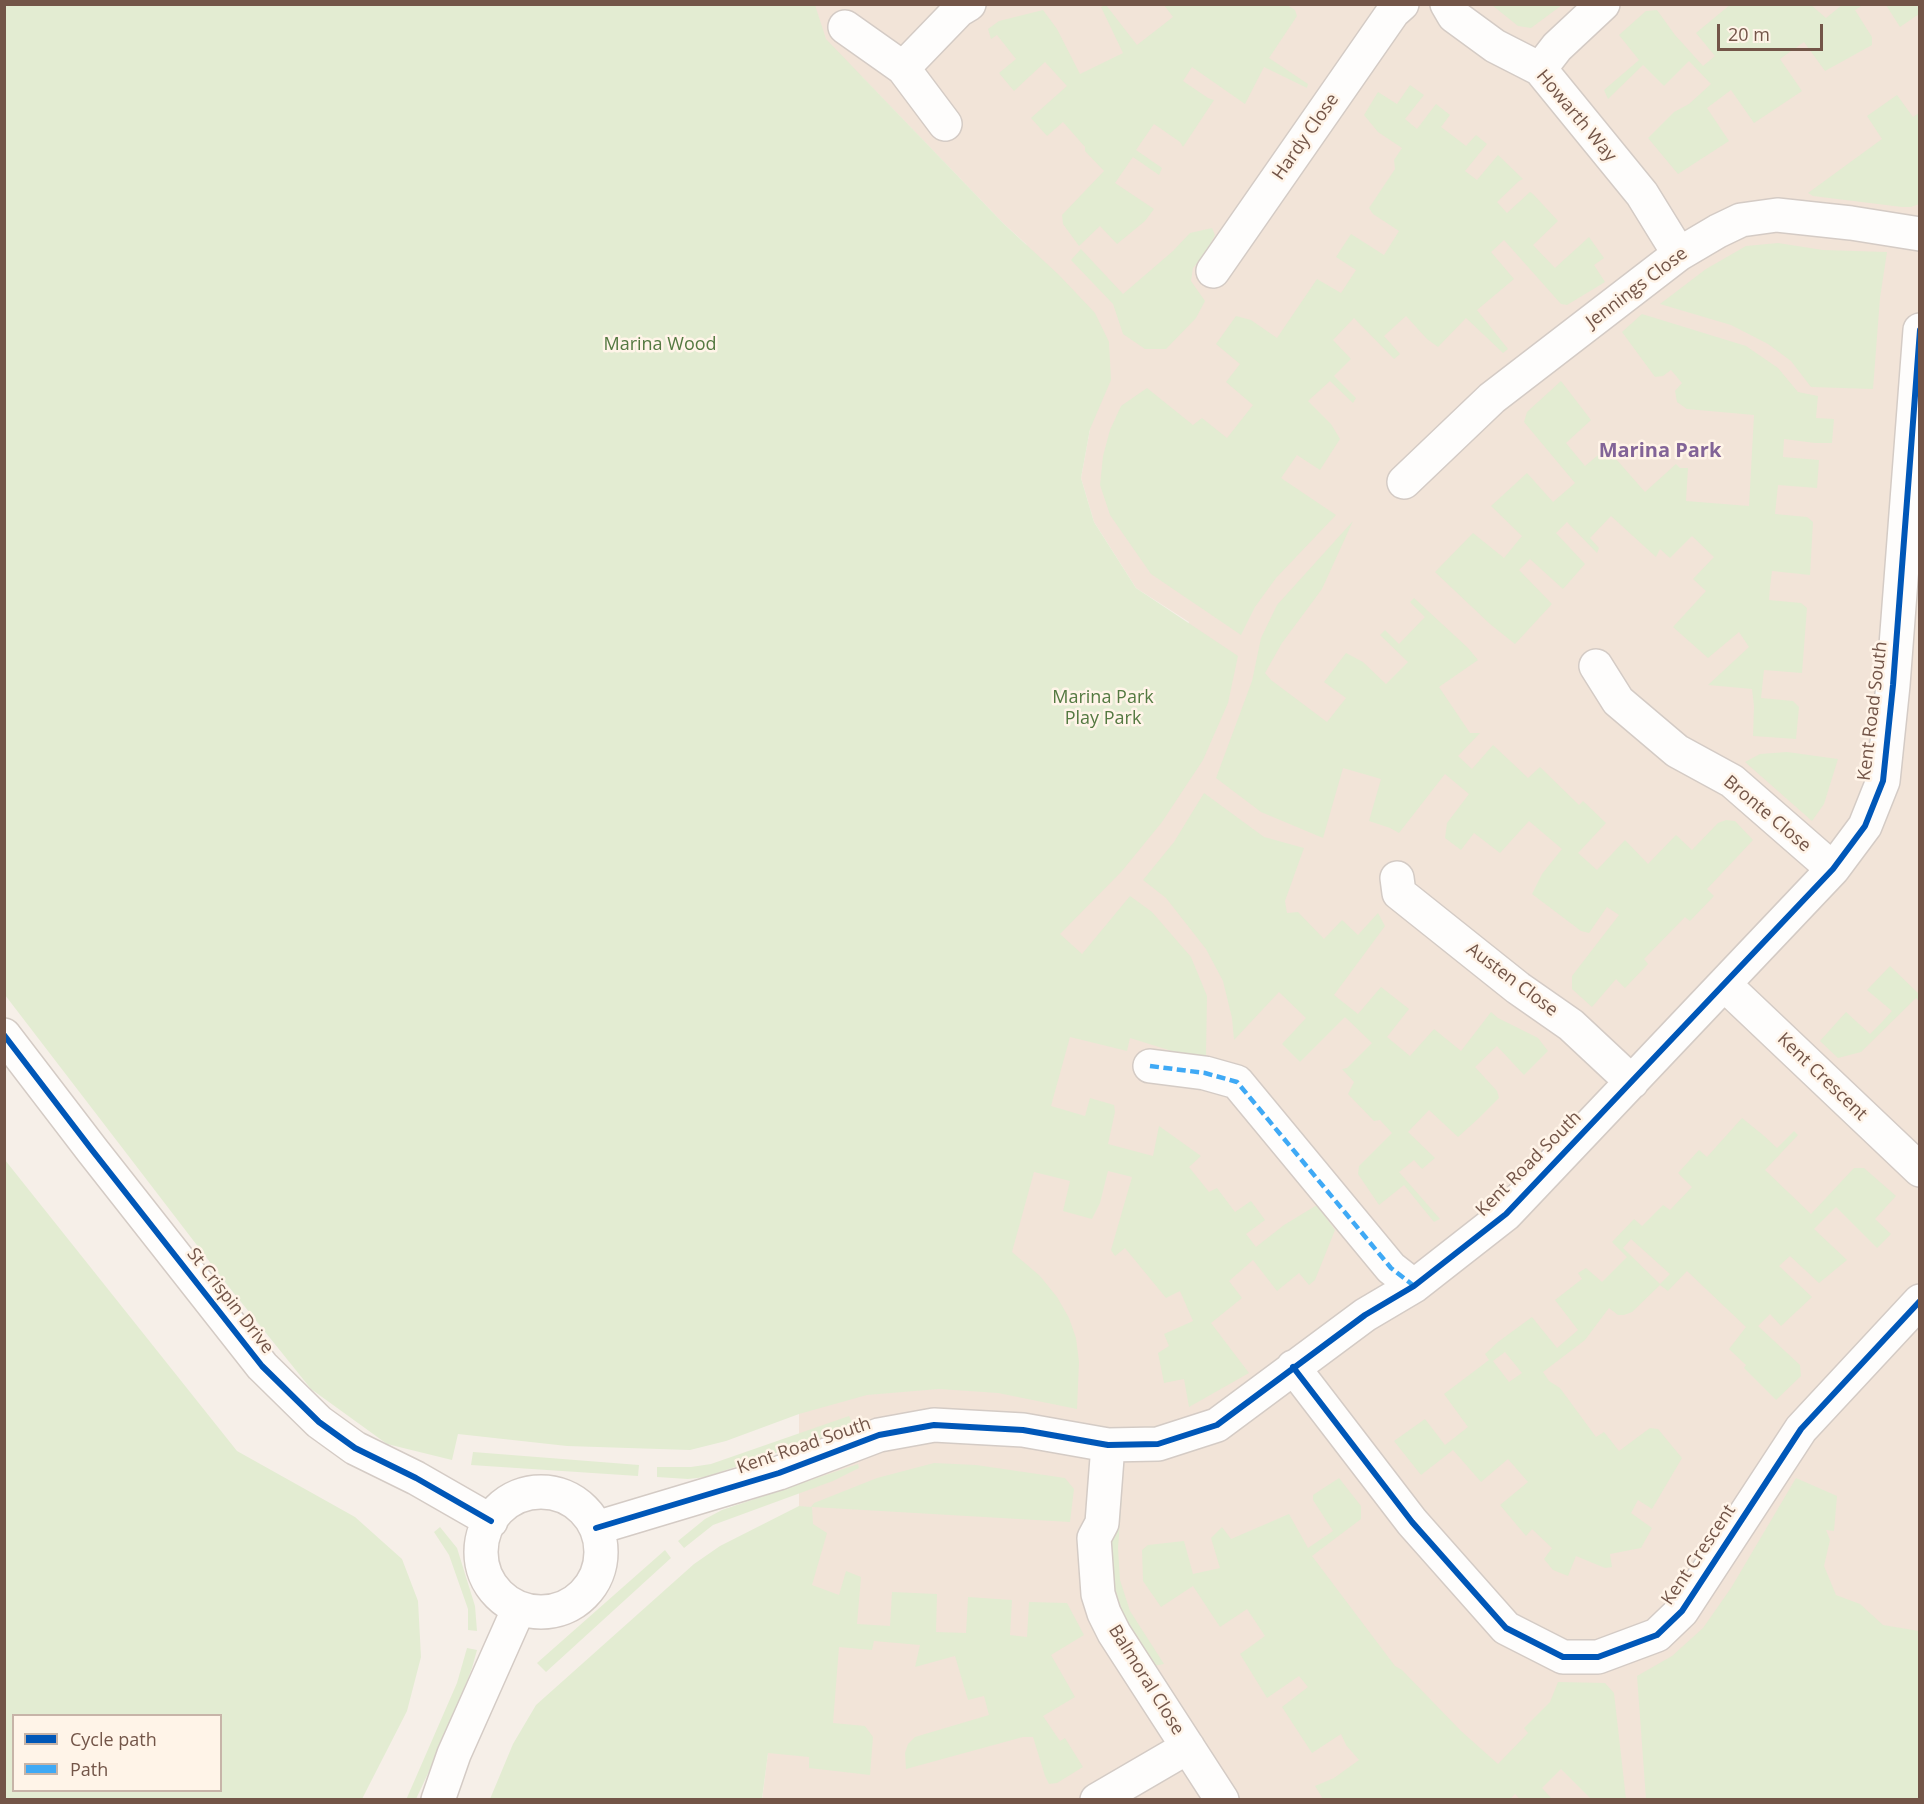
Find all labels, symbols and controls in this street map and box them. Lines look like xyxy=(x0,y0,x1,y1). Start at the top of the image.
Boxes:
scale bar xyxy=(1720,12,1826,50)
text: 20 m xyxy=(1728,22,1770,46)
street label: Howarth Way xyxy=(1531,66,1621,166)
street label: Hardy Close xyxy=(1268,90,1344,184)
street label: Jennings Close xyxy=(1582,243,1692,333)
park label: Marina Wood xyxy=(603,334,717,356)
district label: Marina Park xyxy=(1599,439,1721,463)
street label: Kent Road South xyxy=(1854,640,1892,782)
park label: Marina Park Play Park xyxy=(1052,687,1154,730)
street label: Bronte Close xyxy=(1719,771,1815,857)
street label: Austen Close xyxy=(1462,939,1562,1021)
street label: Kent Crescent xyxy=(1772,1029,1872,1125)
street label: Kent Road South xyxy=(1472,1107,1586,1221)
street label: St Crispin Drive xyxy=(182,1244,278,1358)
street label: Kent Road South xyxy=(734,1413,874,1479)
street label: Kent Crescent xyxy=(1657,1501,1741,1609)
street label: Balmoral Close xyxy=(1104,1621,1188,1739)
legend xyxy=(12,1714,222,1792)
text: Cycle path xyxy=(70,1727,157,1751)
text: Path xyxy=(70,1757,108,1781)

